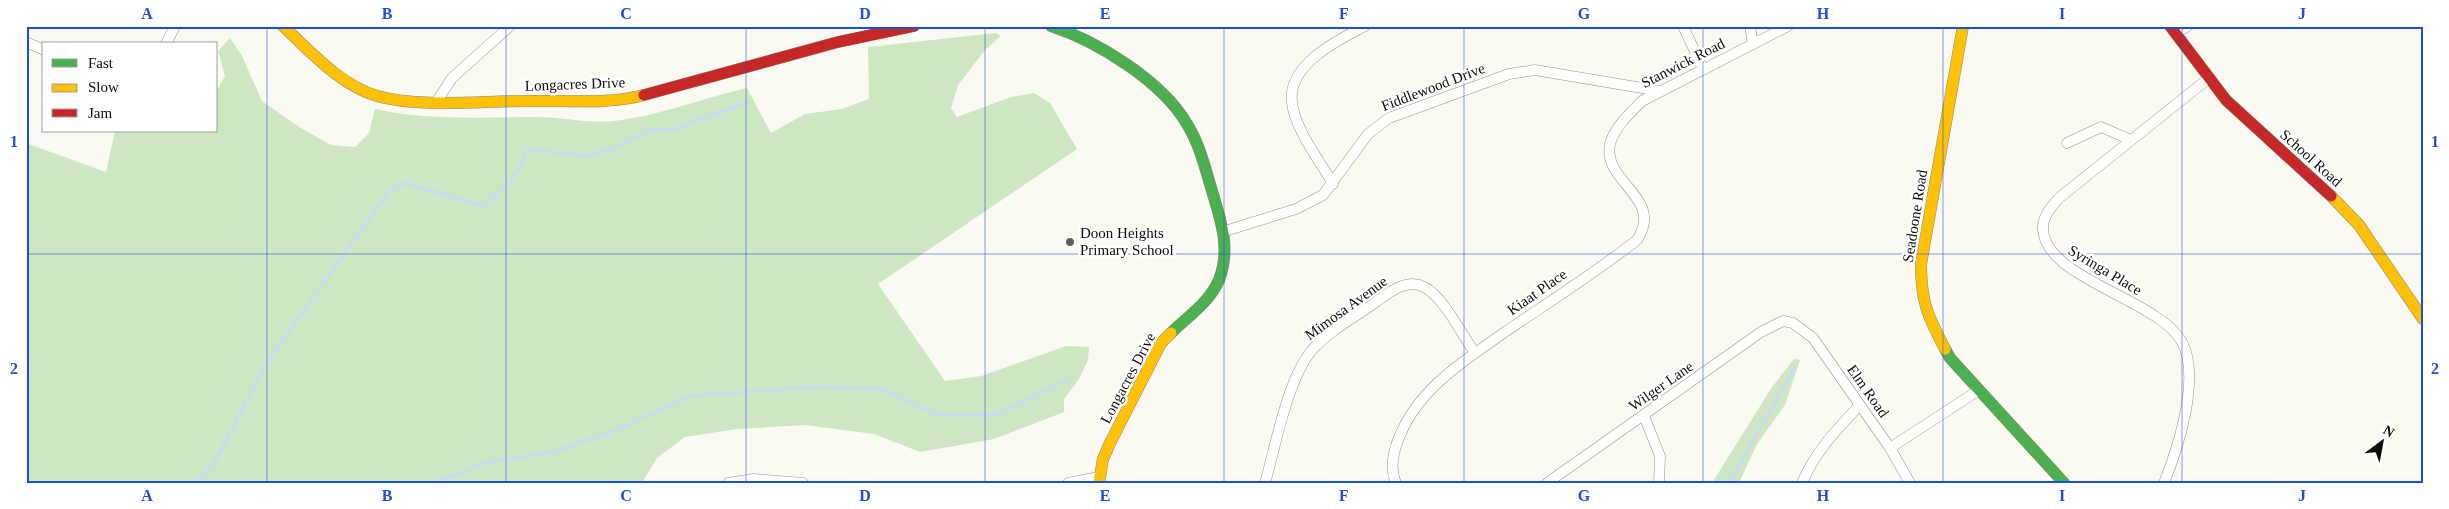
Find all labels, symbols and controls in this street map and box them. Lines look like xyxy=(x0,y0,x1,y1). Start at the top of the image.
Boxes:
text: A xyxy=(141,5,153,22)
text: B xyxy=(382,5,393,22)
text: C xyxy=(620,5,632,22)
text: D xyxy=(859,5,871,22)
text: E xyxy=(1100,5,1110,22)
text: F xyxy=(1339,5,1349,22)
text: G xyxy=(1578,5,1591,22)
text: H xyxy=(1817,5,1830,22)
text: I xyxy=(2059,5,2065,22)
text: J xyxy=(2298,5,2306,22)
street label: Stanwick Road xyxy=(1639,35,1728,91)
legend xyxy=(42,42,218,132)
text: Fast xyxy=(88,55,114,71)
street label: Fiddlewood Drive xyxy=(1379,60,1487,114)
street label: Longacres Drive xyxy=(525,74,626,94)
text: Slow xyxy=(88,79,119,95)
text: Jam xyxy=(88,105,112,121)
street label: School Road xyxy=(2277,126,2345,190)
text: 1 xyxy=(10,133,18,150)
text: 1 xyxy=(2431,133,2439,150)
street label: Seadoone Road xyxy=(1900,168,1930,264)
place label: Doon Heights Primary School xyxy=(1080,225,1174,258)
marker: Doon Heights Primary School xyxy=(1064,236,1076,248)
street label: Syringa Place xyxy=(2065,242,2145,298)
street label: Kiaat Place xyxy=(1504,266,1570,318)
street label: Mimosa Avenue xyxy=(1302,273,1390,343)
street label: Longacres Drive xyxy=(1097,330,1159,426)
street label: Wilger Lane xyxy=(1626,358,1696,414)
text: 2 xyxy=(10,360,18,377)
text: 2 xyxy=(2431,360,2439,377)
street label: Elm Road xyxy=(1844,362,1892,421)
north arrow xyxy=(2356,416,2406,466)
text: N xyxy=(2380,422,2397,440)
text: A xyxy=(141,487,153,504)
text: B xyxy=(382,487,393,504)
text: C xyxy=(620,487,632,504)
text: D xyxy=(859,487,871,504)
text: E xyxy=(1100,487,1110,504)
text: F xyxy=(1339,487,1349,504)
text: G xyxy=(1578,487,1591,504)
text: H xyxy=(1817,487,1830,504)
text: I xyxy=(2059,487,2065,504)
text: J xyxy=(2298,487,2306,504)

